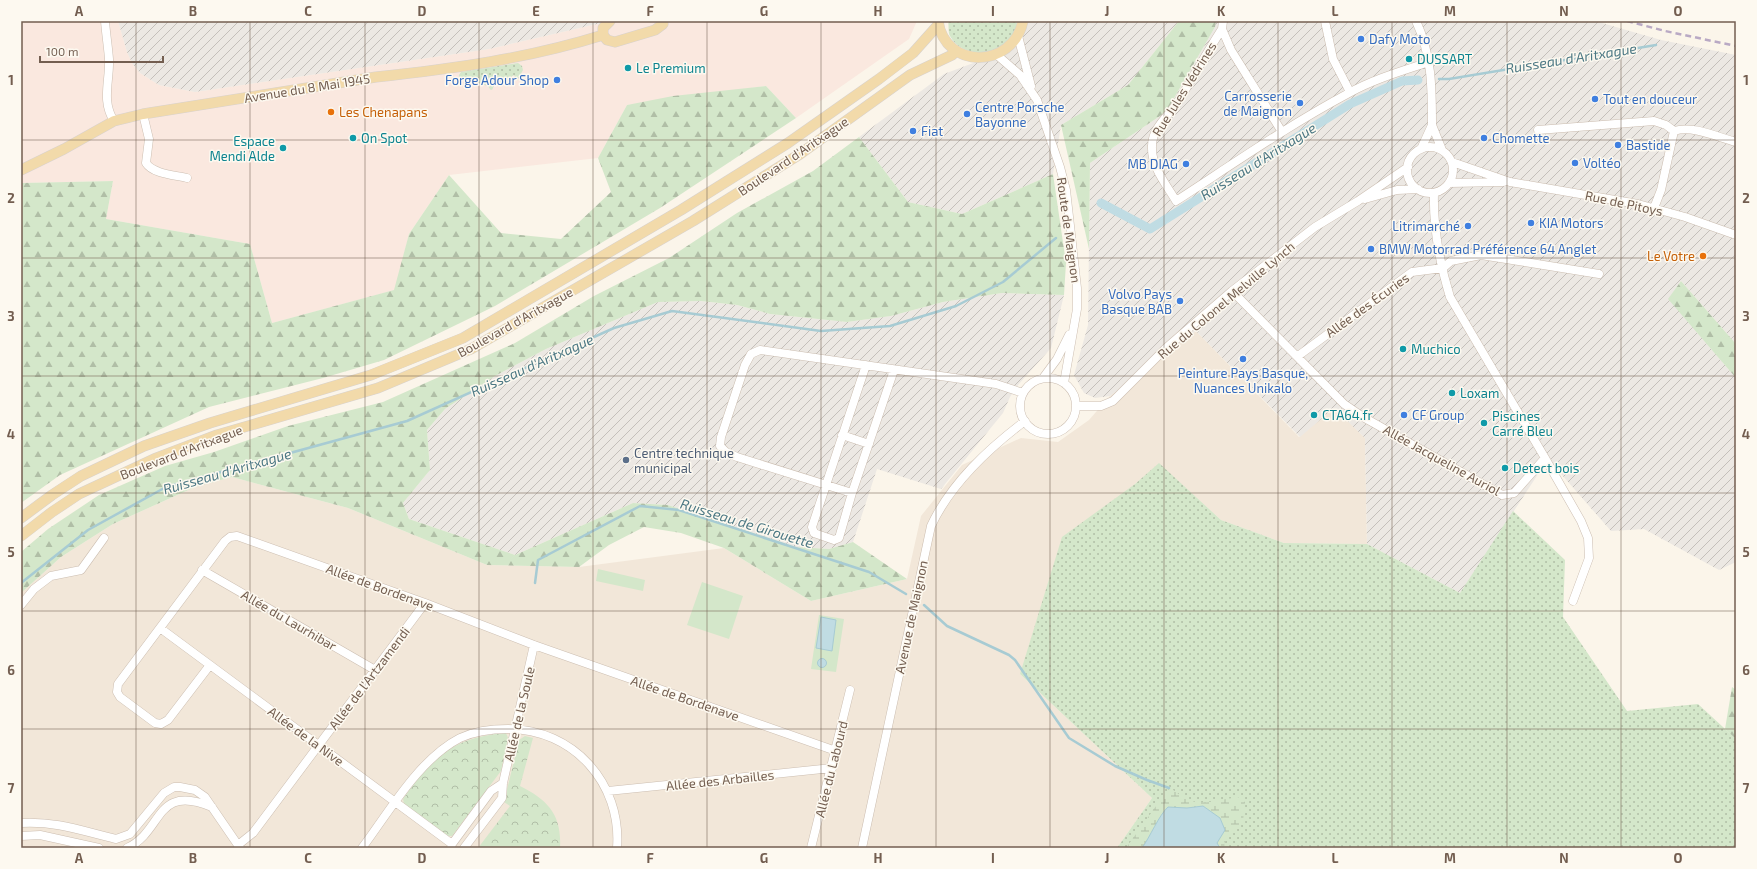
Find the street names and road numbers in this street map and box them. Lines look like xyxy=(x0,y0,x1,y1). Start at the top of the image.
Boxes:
street label: Rue Jules Védrines xyxy=(1149,39,1219,139)
street label: Avenue du 8 Mai 1945 xyxy=(243,70,371,106)
street label: Boulevard d'Aritxague xyxy=(735,113,851,199)
street label: Route de Maignon xyxy=(1054,176,1084,284)
street label: Rue de Pitoys xyxy=(1584,187,1664,219)
street label: Rue du Colonel Melville Lynch xyxy=(1154,238,1298,362)
street label: Allée des Écuries xyxy=(1321,268,1412,341)
street label: Boulevard d'Aritxague xyxy=(454,284,576,360)
street label: Boulevard d'Aritxague xyxy=(118,421,244,483)
street label: Allée Jacqueline Auriol xyxy=(1381,421,1503,499)
street label: Avenue de Maignon xyxy=(891,559,931,675)
street label: Allée de Bordenave xyxy=(324,560,436,614)
street label: Allée du Laurhibar xyxy=(238,586,340,654)
street label: Allée de l'Artzamendi xyxy=(325,623,413,733)
street label: Allée de la Soule xyxy=(500,665,538,763)
street label: Allée de Bordenave xyxy=(629,672,741,724)
street label: Allée de la Nive xyxy=(265,703,347,769)
street label: Allée du Labourd xyxy=(811,719,851,819)
street label: Allée des Arbailles xyxy=(665,766,775,794)

